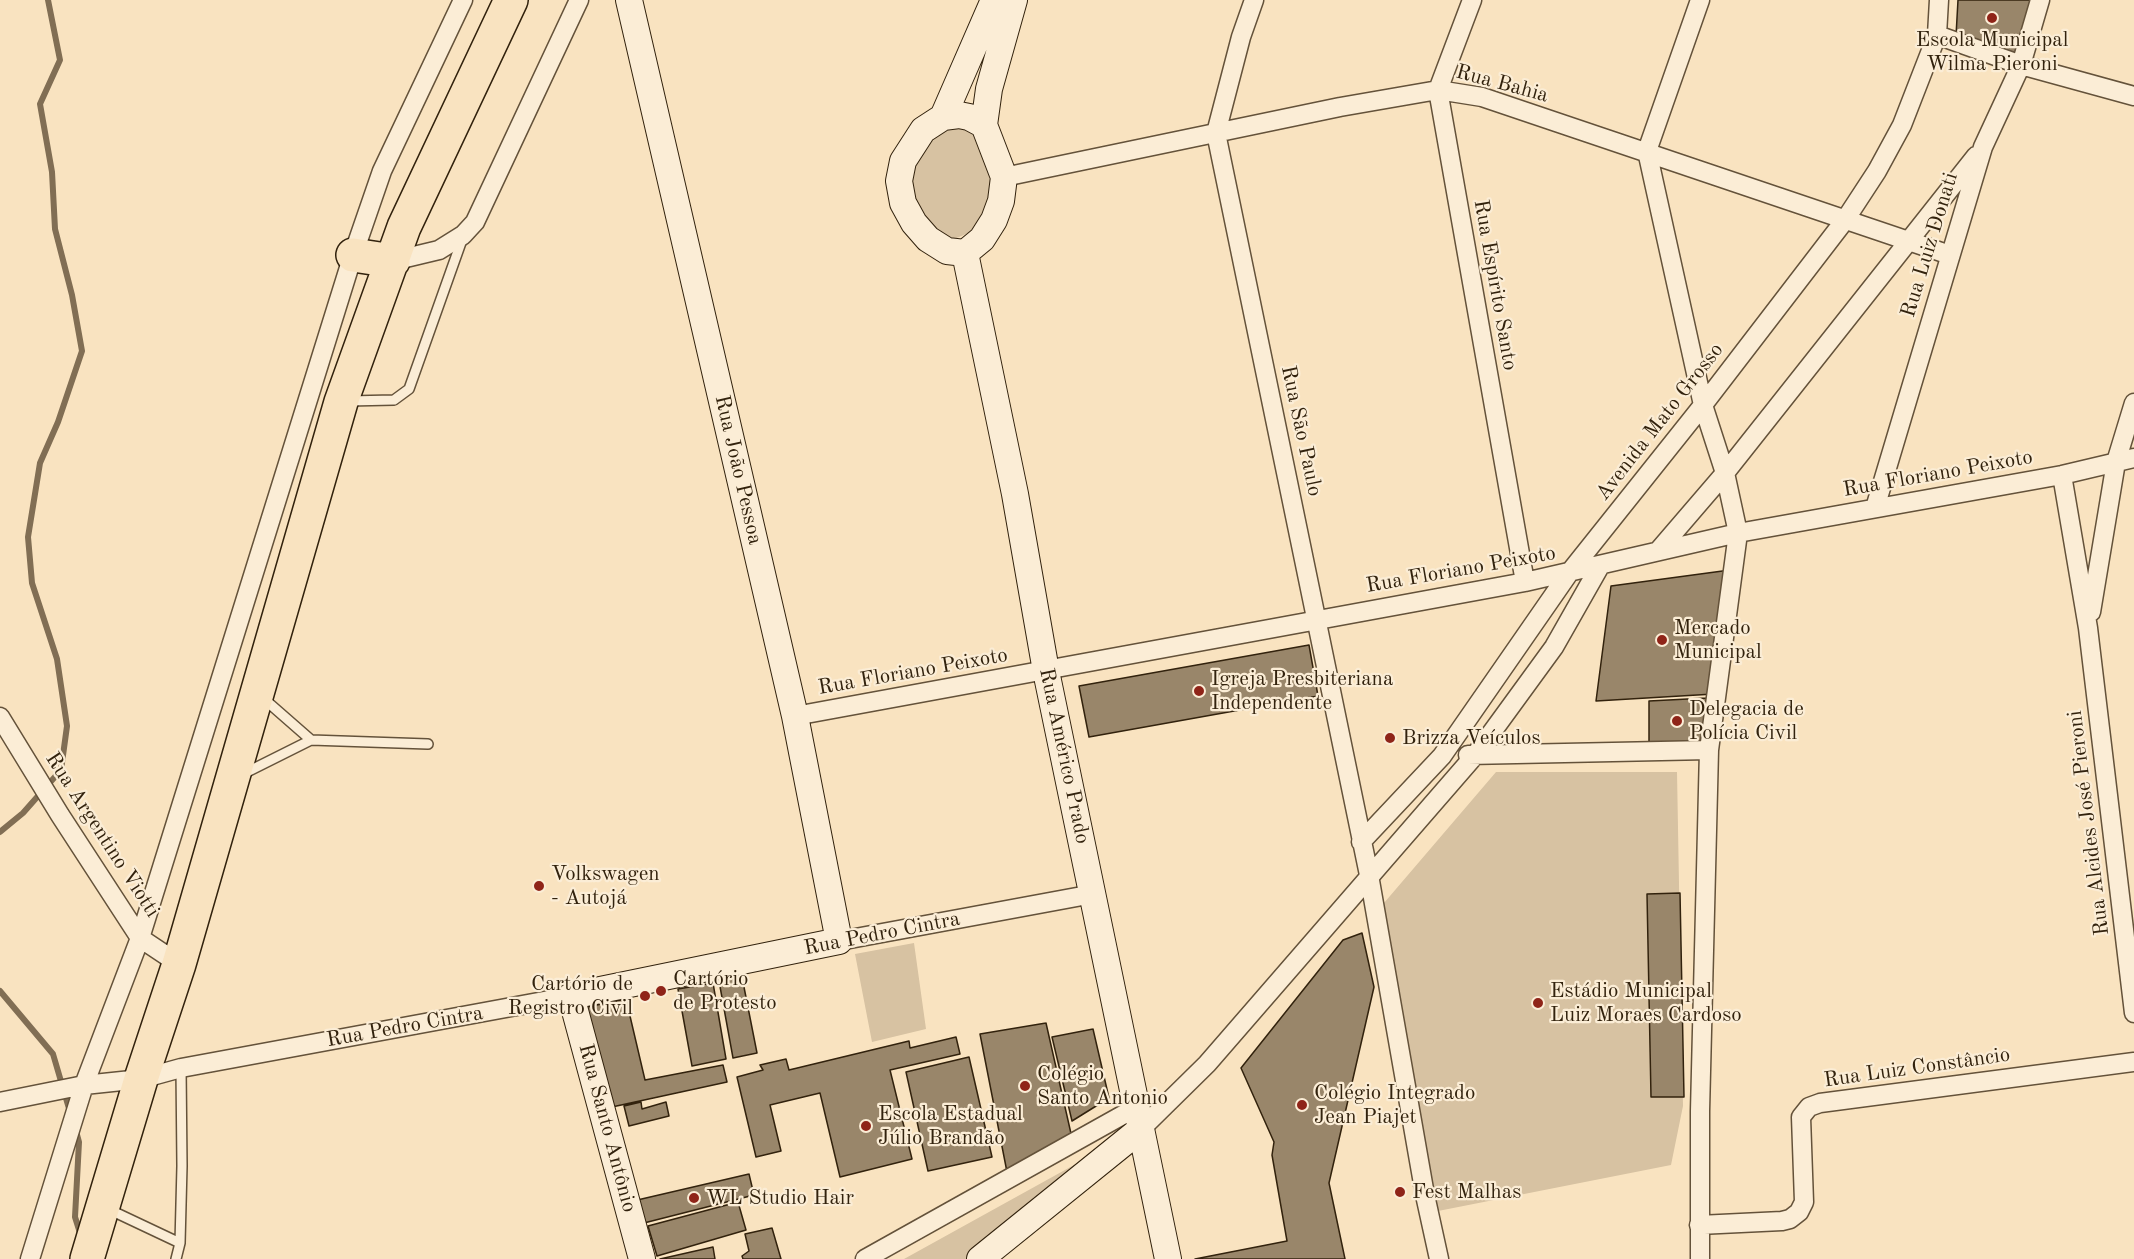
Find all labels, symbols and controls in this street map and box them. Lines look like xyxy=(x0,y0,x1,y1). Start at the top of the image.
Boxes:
marker: Escola Municipal Wilma Pieroni xyxy=(1985,11,1999,25)
place label: Escola Municipal Wilma Pieroni xyxy=(1916,27,2068,77)
street label: Rua Bahia xyxy=(1453,60,1551,108)
street label: Rua Luiz Donati xyxy=(1896,170,1964,320)
street label: Rua Espírito Santo xyxy=(1468,198,1522,372)
street label: Avenida Mato Grosso xyxy=(1591,338,1729,506)
street label: Rua São Paulo xyxy=(1275,363,1327,499)
street label: Rua João Pessoa xyxy=(709,393,767,547)
street label: Rua Floriano Peixoto xyxy=(1841,445,2035,503)
street label: Rua Floriano Peixoto xyxy=(1364,541,1558,599)
place label: Mercado Municipal xyxy=(1674,615,1762,665)
marker: Mercado Municipal xyxy=(1655,633,1669,647)
street label: Rua Floriano Peixoto xyxy=(816,643,1010,701)
street label: Rua Américo Prado xyxy=(1033,666,1095,846)
place label: Igreja Presbiteriana Independente xyxy=(1211,666,1393,716)
marker: Igreja Presbiteriana Independente xyxy=(1192,684,1206,698)
place label: Delegacia de Polícia Civil xyxy=(1689,696,1804,746)
street label: Rua Alcides José Pieroni xyxy=(2063,709,2115,937)
marker: Delegacia de Polícia Civil xyxy=(1670,714,1684,728)
place label: Brizza Veículos xyxy=(1402,725,1541,751)
marker: Brizza Veículos xyxy=(1383,731,1397,745)
street label: Rua Argentino Viotti xyxy=(39,748,165,922)
place label: Volkswagen - Autojá xyxy=(551,861,660,911)
marker: Volkswagen - Autojá xyxy=(532,879,546,893)
street label: Rua Pedro Cintra xyxy=(802,906,962,962)
place label: Cartório de Protesto xyxy=(673,966,777,1016)
place label: Cartório de Registro Civil xyxy=(508,971,633,1021)
place label: Estádio Municipal Luiz Moraes Cardoso xyxy=(1550,978,1742,1028)
marker: Cartório de Protesto xyxy=(654,984,668,998)
marker: Cartório de Registro Civil xyxy=(638,989,652,1003)
marker: Estádio Municipal Luiz Moraes Cardoso xyxy=(1531,996,1545,1010)
street label: Rua Pedro Cintra xyxy=(325,1001,485,1053)
street label: Rua Santo Antônio xyxy=(572,1041,642,1215)
street label: Rua Luiz Constâncio xyxy=(1822,1042,2012,1094)
place label: Colégio Santo Antonio xyxy=(1037,1061,1168,1111)
marker: Colégio Santo Antonio xyxy=(1018,1079,1032,1093)
place label: Colégio Integrado Jean Piajet xyxy=(1314,1080,1475,1130)
marker: Colégio Integrado Jean Piajet xyxy=(1295,1098,1309,1112)
place label: Escola Estadual Júlio Brandão xyxy=(878,1101,1023,1151)
marker: Escola Estadual Júlio Brandão xyxy=(859,1119,873,1133)
place label: Fest Malhas xyxy=(1412,1179,1521,1205)
place label: WL Studio Hair xyxy=(706,1185,854,1211)
marker: Fest Malhas xyxy=(1393,1185,1407,1199)
marker: WL Studio Hair xyxy=(687,1191,701,1205)

